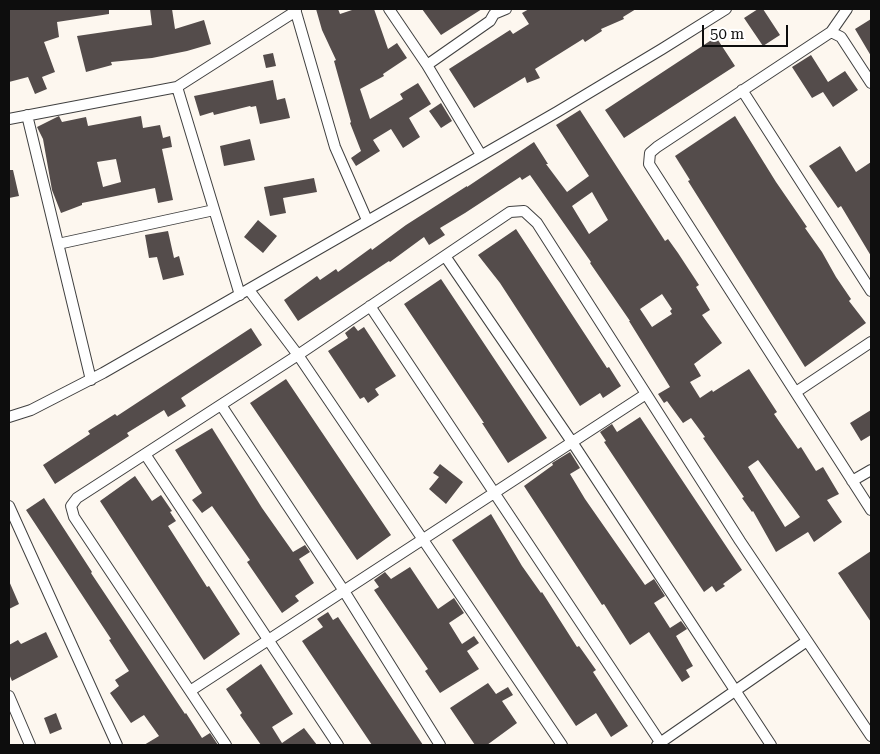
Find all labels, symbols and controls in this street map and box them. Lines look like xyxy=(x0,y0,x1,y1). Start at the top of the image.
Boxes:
scale bar xyxy=(705,15,791,47)
text: 50 m xyxy=(710,25,744,43)

